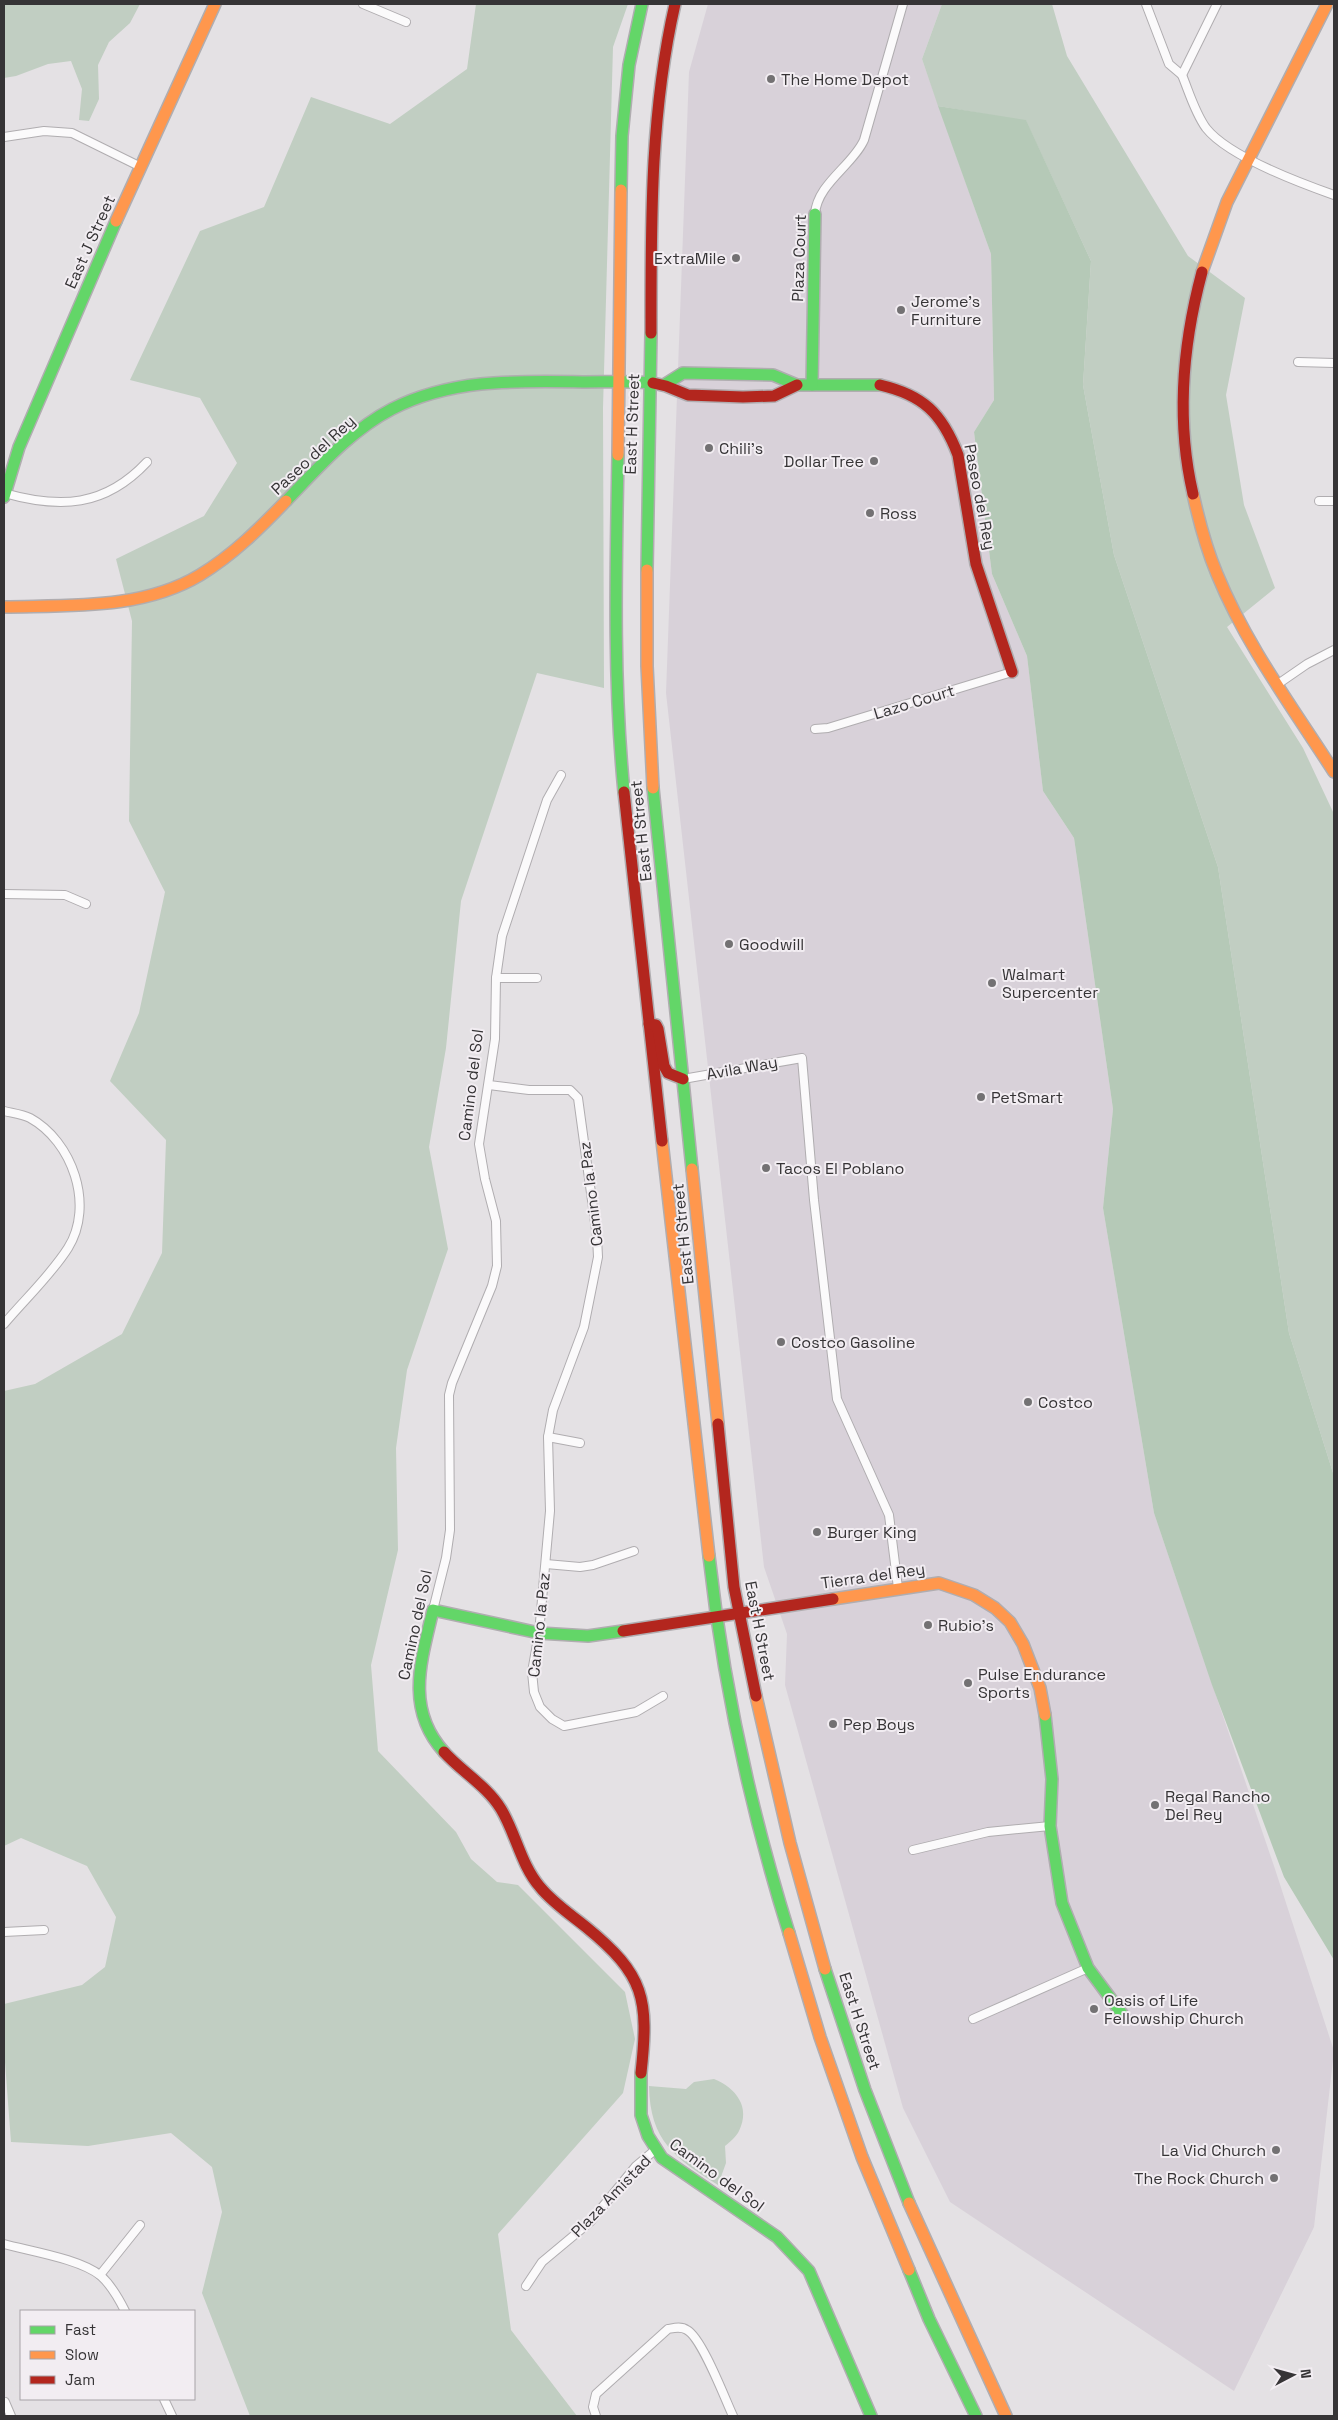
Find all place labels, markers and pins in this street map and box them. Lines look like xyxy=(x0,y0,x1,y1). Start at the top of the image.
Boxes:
place label: The Home Depot xyxy=(781,69,909,90)
marker: The Home Depot xyxy=(765,73,777,85)
place label: ExtraMile xyxy=(654,248,726,269)
marker: ExtraMile xyxy=(730,252,742,264)
place label: Jerome's Furniture xyxy=(911,291,982,330)
marker: Jerome's Furniture xyxy=(895,304,907,316)
place label: Chili's xyxy=(719,438,763,459)
marker: Chili's xyxy=(703,442,715,454)
place label: Dollar Tree xyxy=(784,451,864,472)
marker: Dollar Tree xyxy=(868,455,880,467)
place label: Ross xyxy=(880,503,917,524)
marker: Ross xyxy=(864,507,876,519)
place label: Goodwill xyxy=(739,934,804,955)
marker: Goodwill xyxy=(723,938,735,950)
place label: Walmart Supercenter xyxy=(1002,964,1098,1003)
marker: Walmart Supercenter xyxy=(986,977,998,989)
place label: PetSmart xyxy=(991,1087,1063,1108)
marker: PetSmart xyxy=(975,1091,987,1103)
place label: Tacos El Poblano xyxy=(776,1158,904,1179)
marker: Tacos El Poblano xyxy=(760,1162,772,1174)
place label: Costco Gasoline xyxy=(791,1332,915,1353)
marker: Costco Gasoline xyxy=(775,1336,787,1348)
place label: Costco xyxy=(1038,1392,1093,1413)
marker: Costco xyxy=(1022,1396,1034,1408)
place label: Burger King xyxy=(827,1522,917,1543)
marker: Burger King xyxy=(811,1526,823,1538)
place label: Rubio's xyxy=(938,1615,994,1636)
marker: Rubio's xyxy=(922,1619,934,1631)
place label: Pulse Endurance Sports xyxy=(978,1664,1106,1703)
marker: Pulse Endurance Sports xyxy=(962,1677,974,1689)
place label: Pep Boys xyxy=(843,1714,915,1735)
marker: Pep Boys xyxy=(827,1718,839,1730)
place label: Regal Rancho Del Rey xyxy=(1165,1786,1270,1825)
marker: Regal Rancho Del Rey xyxy=(1149,1799,1161,1811)
place label: Oasis of Life Fellowship Church xyxy=(1104,1990,1244,2029)
marker: Oasis of Life Fellowship Church xyxy=(1088,2003,1100,2015)
place label: La Vid Church xyxy=(1161,2140,1266,2161)
marker: La Vid Church xyxy=(1270,2144,1282,2156)
place label: The Rock Church xyxy=(1134,2168,1264,2189)
marker: The Rock Church xyxy=(1268,2172,1280,2184)

